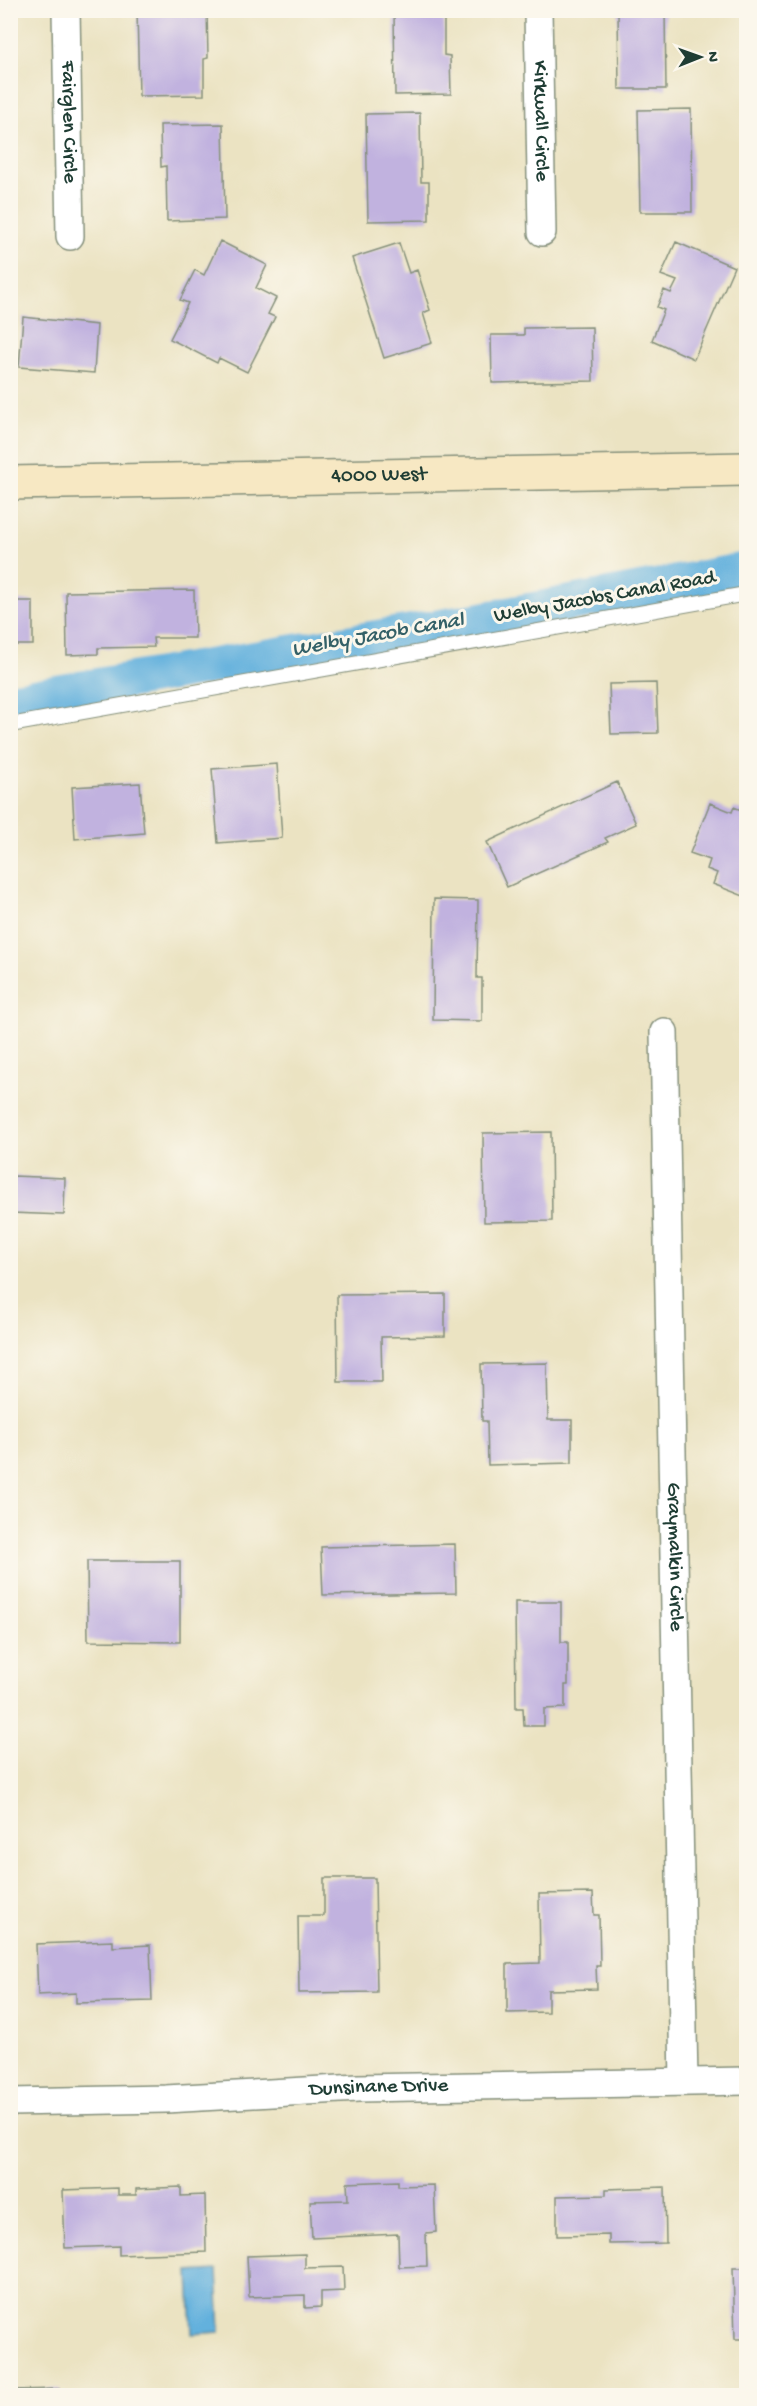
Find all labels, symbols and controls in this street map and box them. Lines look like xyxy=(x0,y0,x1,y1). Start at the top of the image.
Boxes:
north arrow xyxy=(670,27,730,87)
text: N xyxy=(702,51,721,63)
street label: Fairglen Circle xyxy=(54,59,82,185)
street label: Kirkwall Circle xyxy=(526,60,554,183)
street label: 4000 West xyxy=(331,463,429,489)
street label: Welby Jacobs Canal Road xyxy=(492,566,719,630)
water label: Welby Jacob Canal xyxy=(290,608,467,664)
street label: Graymalkin Circle xyxy=(660,1482,688,1633)
street label: Dunsinane Drive xyxy=(306,2074,450,2103)

